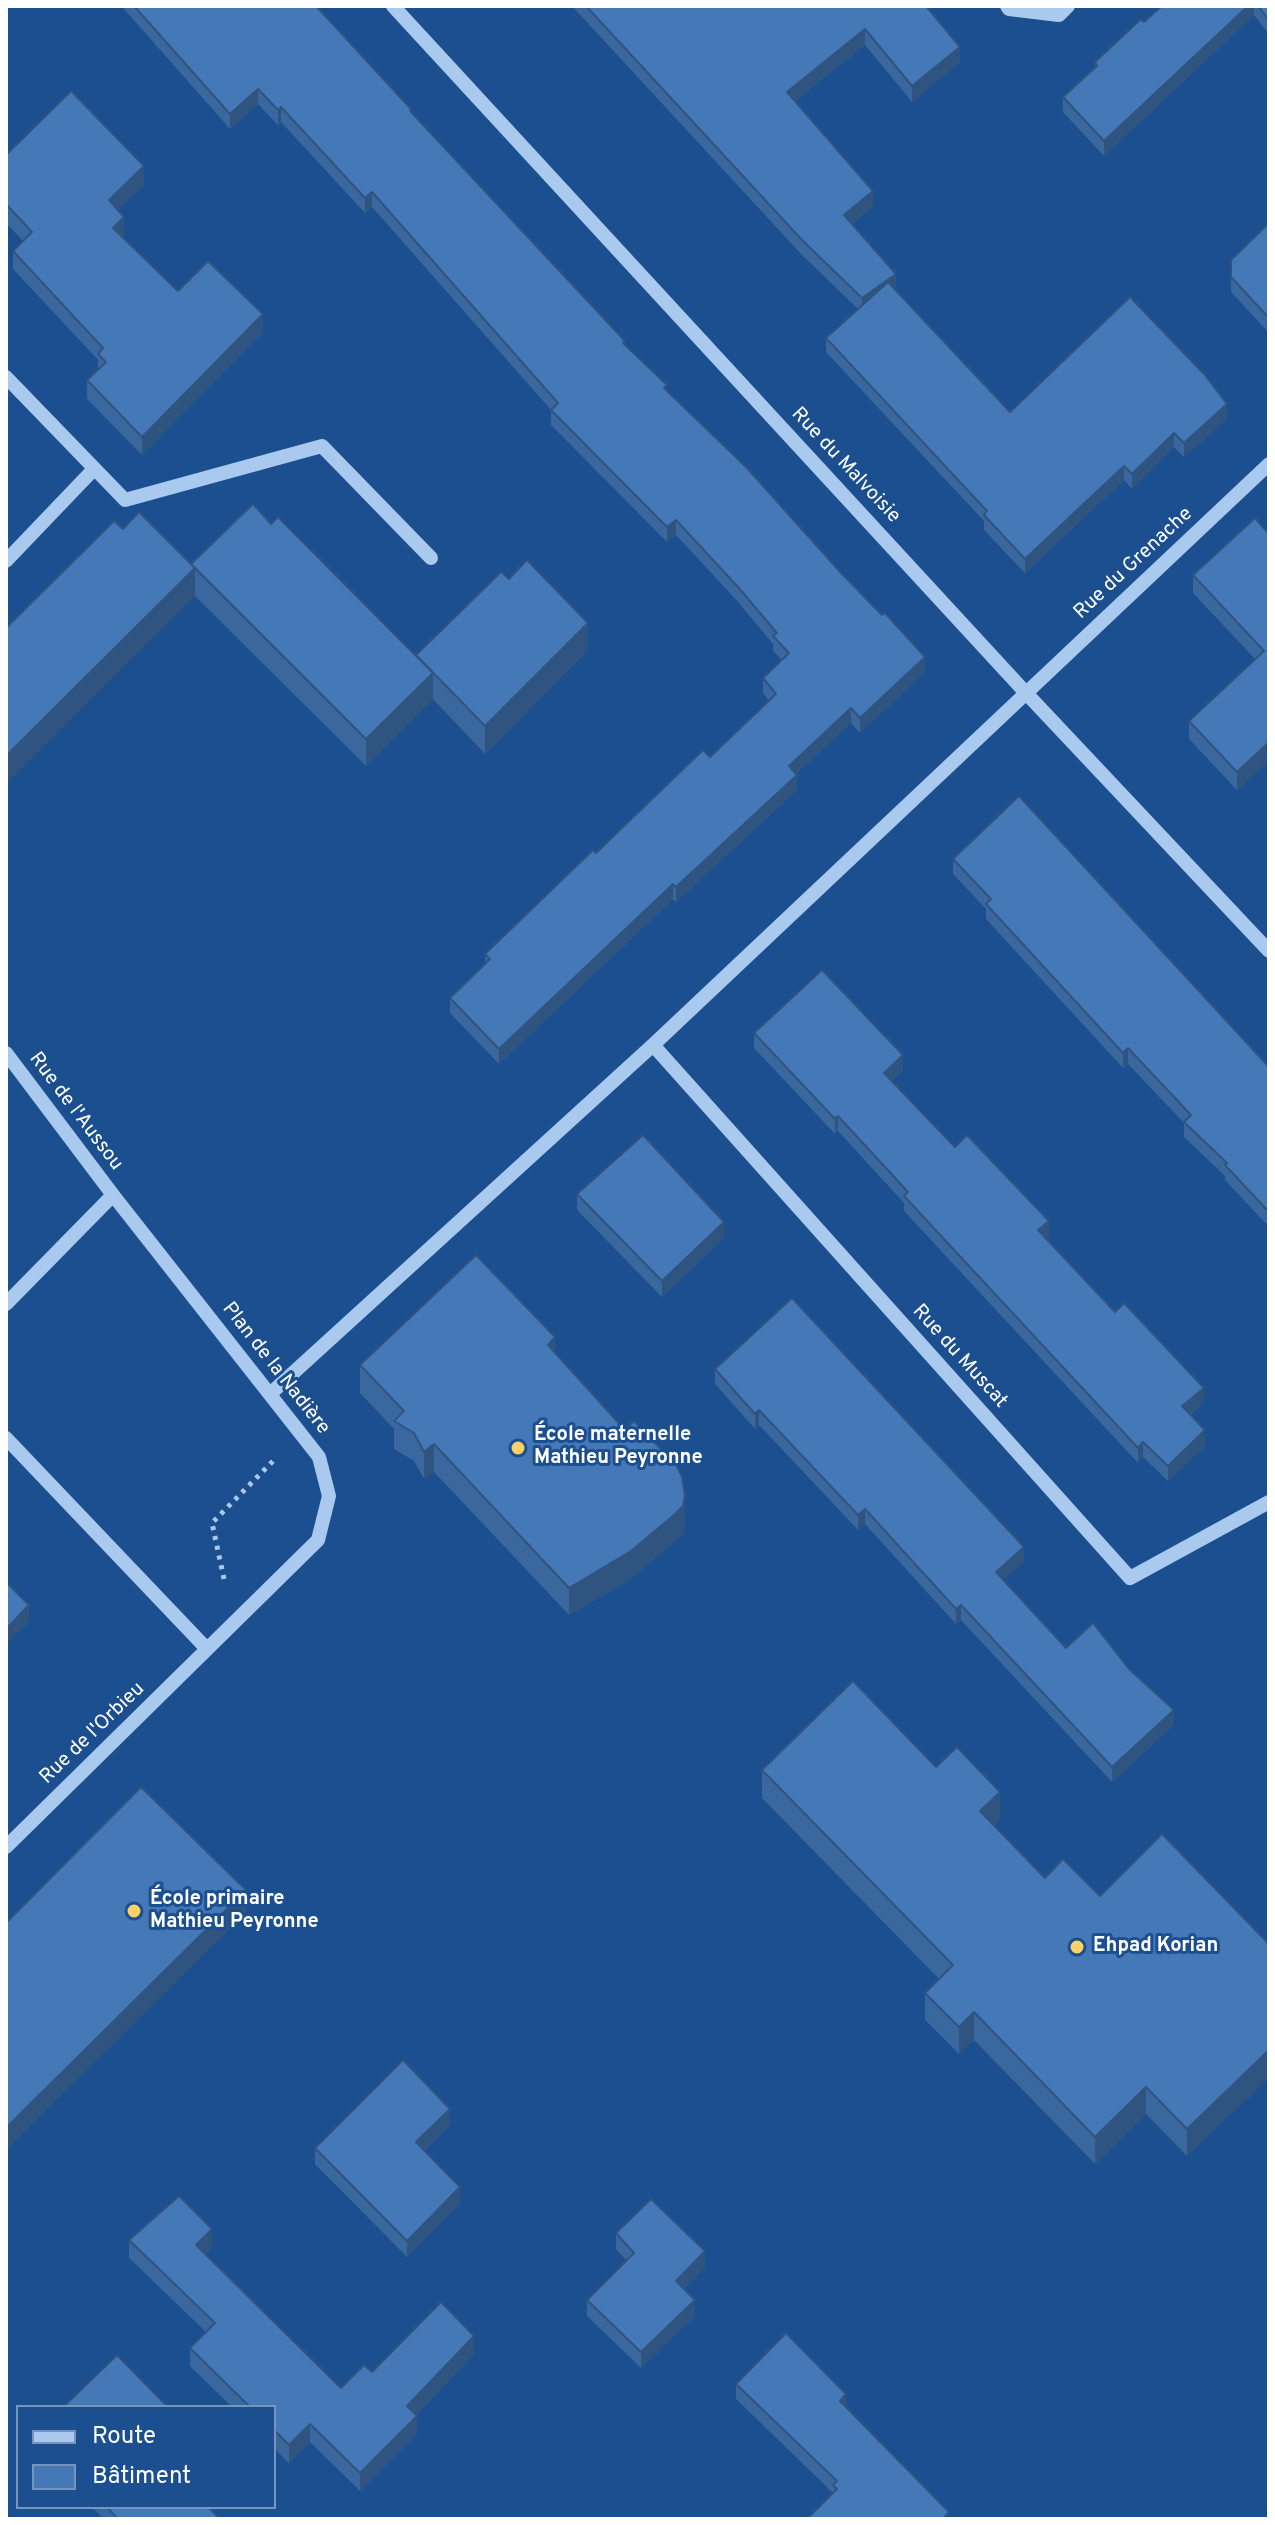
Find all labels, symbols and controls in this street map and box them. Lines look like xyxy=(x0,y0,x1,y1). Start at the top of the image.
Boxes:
street label: Rue du Malvoisie xyxy=(785,403,905,529)
street label: Rue du Grenache xyxy=(1070,503,1198,625)
street label: Rue de l'Aussou xyxy=(23,1048,127,1176)
street label: Plan de la Nadière xyxy=(216,1298,334,1440)
street label: Rue du Muscat xyxy=(906,1300,1012,1414)
place label: École maternelle Mathieu Peyronne xyxy=(534,1424,703,1471)
marker: École maternelle Mathieu Peyronne xyxy=(509,1439,527,1457)
street label: Rue de l'Orbieu xyxy=(36,1678,150,1790)
place label: École primaire Mathieu Peyronne xyxy=(150,1888,319,1935)
marker: École primaire Mathieu Peyronne xyxy=(125,1902,143,1920)
place label: Ehpad Korian xyxy=(1093,1935,1218,1959)
marker: Ehpad Korian xyxy=(1068,1938,1086,1956)
legend xyxy=(16,2405,276,2509)
text: Route xyxy=(92,2422,156,2452)
text: Bâtiment xyxy=(92,2462,191,2492)

